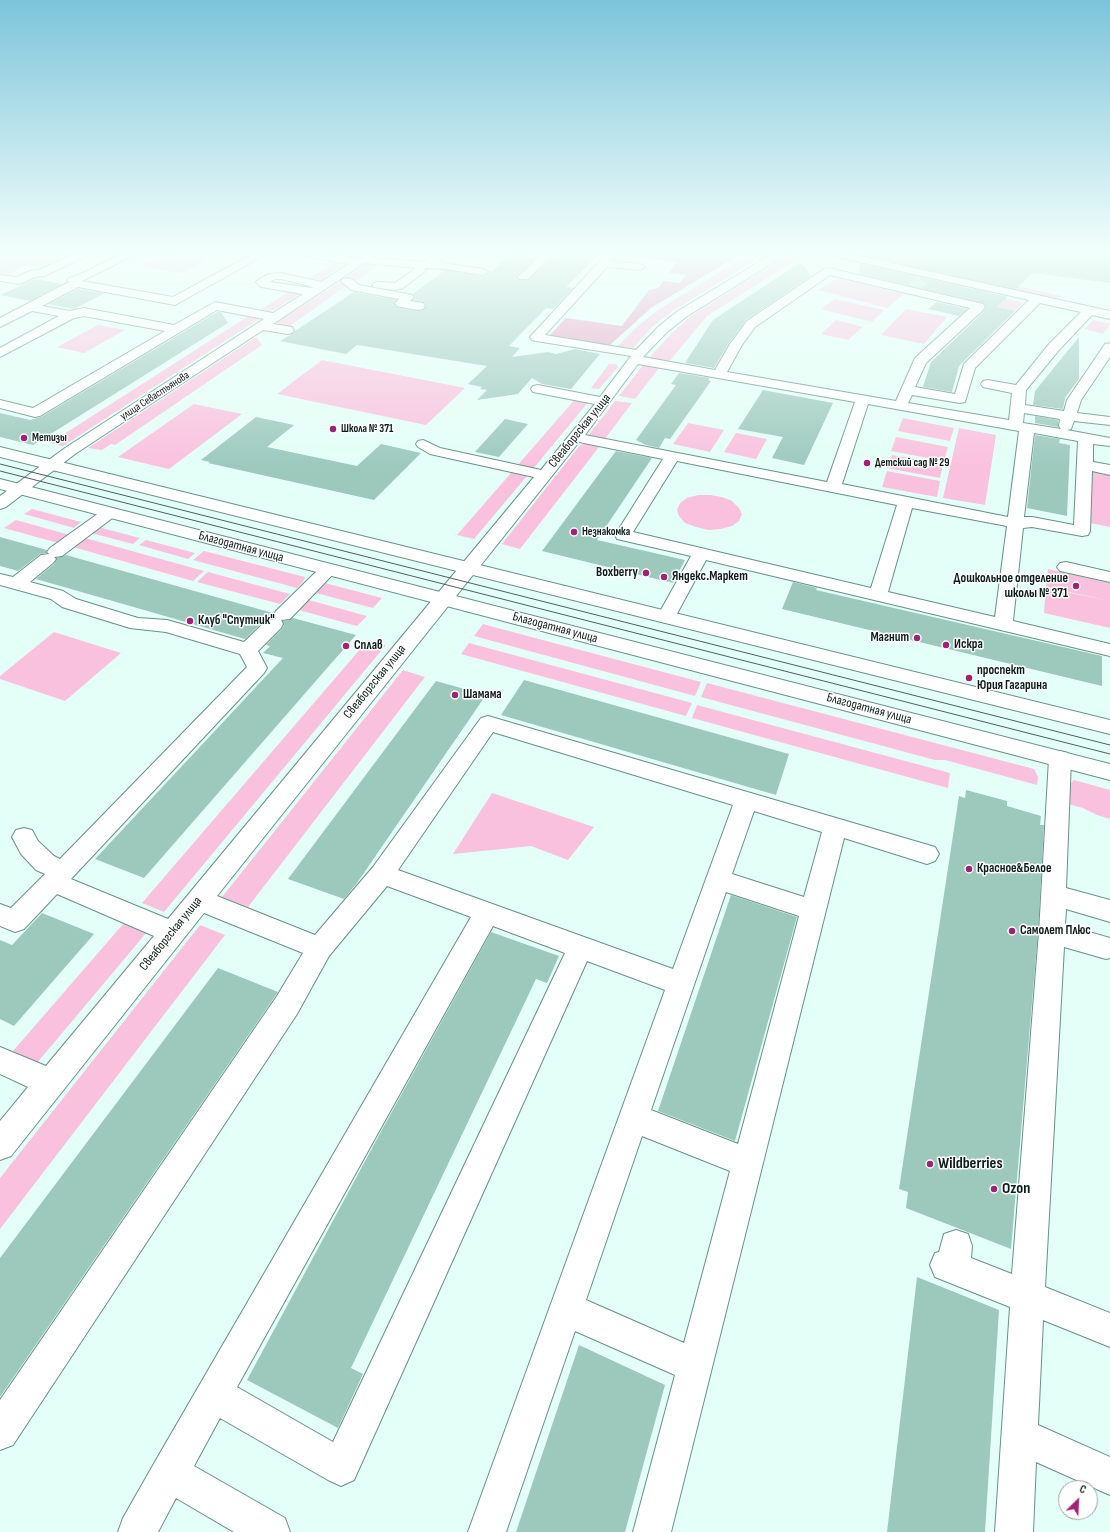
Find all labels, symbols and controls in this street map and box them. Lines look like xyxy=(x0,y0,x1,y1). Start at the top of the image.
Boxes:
street label: улица Севастьянова xyxy=(118,369,192,423)
street label: Свеаборгская улица xyxy=(545,391,615,471)
place label: Школа № 371 xyxy=(341,422,393,436)
marker: Школа № 371 xyxy=(328,424,338,434)
place label: Метизы xyxy=(32,431,67,445)
marker: Метизы xyxy=(19,433,29,443)
place label: Детский сад № 29 xyxy=(875,456,949,470)
marker: Детский сад № 29 xyxy=(862,458,872,468)
place label: Незнакомка xyxy=(582,525,630,539)
marker: Незнакомка xyxy=(569,527,579,537)
street label: Благодатная улица xyxy=(197,528,285,566)
place label: Boxberry xyxy=(596,565,638,581)
marker: Boxberry xyxy=(641,568,651,578)
place label: Яндекс.Маркет xyxy=(672,569,748,585)
place label: Дошкольное отделение школы № 371 xyxy=(954,571,1068,602)
marker: Яндекс.Маркет xyxy=(659,572,669,582)
marker: Дошкольное отделение школы № 371 xyxy=(1071,581,1081,591)
street label: Благодатная улица xyxy=(511,609,599,647)
place label: Клуб "Спутник" xyxy=(198,613,275,629)
marker: Клуб "Спутник" xyxy=(185,616,195,626)
place label: Магнит xyxy=(870,630,909,646)
marker: Магнит xyxy=(912,633,922,643)
place label: Искра xyxy=(954,637,983,653)
place label: Сплав xyxy=(354,638,383,654)
marker: Искра xyxy=(941,640,951,650)
marker: Сплав xyxy=(341,641,351,651)
street label: Свеаборгская улица xyxy=(340,642,410,722)
place label: проспект Юрия Гагарина xyxy=(977,663,1047,694)
marker: проспект Юрия Гагарина xyxy=(964,673,974,683)
place label: Шамама xyxy=(463,687,502,703)
marker: Шамама xyxy=(450,690,460,700)
street label: Благодатная улица xyxy=(825,690,913,728)
place label: Красное&Белое xyxy=(977,861,1051,877)
marker: Красное&Белое xyxy=(964,864,974,874)
street label: Свеаборгская улица xyxy=(136,894,206,974)
place label: Самолет Плюс xyxy=(1020,923,1091,939)
marker: Самолет Плюс xyxy=(1007,926,1017,936)
place label: Wildberries xyxy=(938,1154,1003,1174)
marker: Wildberries xyxy=(925,1159,935,1169)
place label: Ozon xyxy=(1002,1179,1030,1199)
marker: Ozon xyxy=(989,1184,999,1194)
north arrow xyxy=(1058,1480,1098,1520)
text: С xyxy=(1077,1482,1088,1497)

